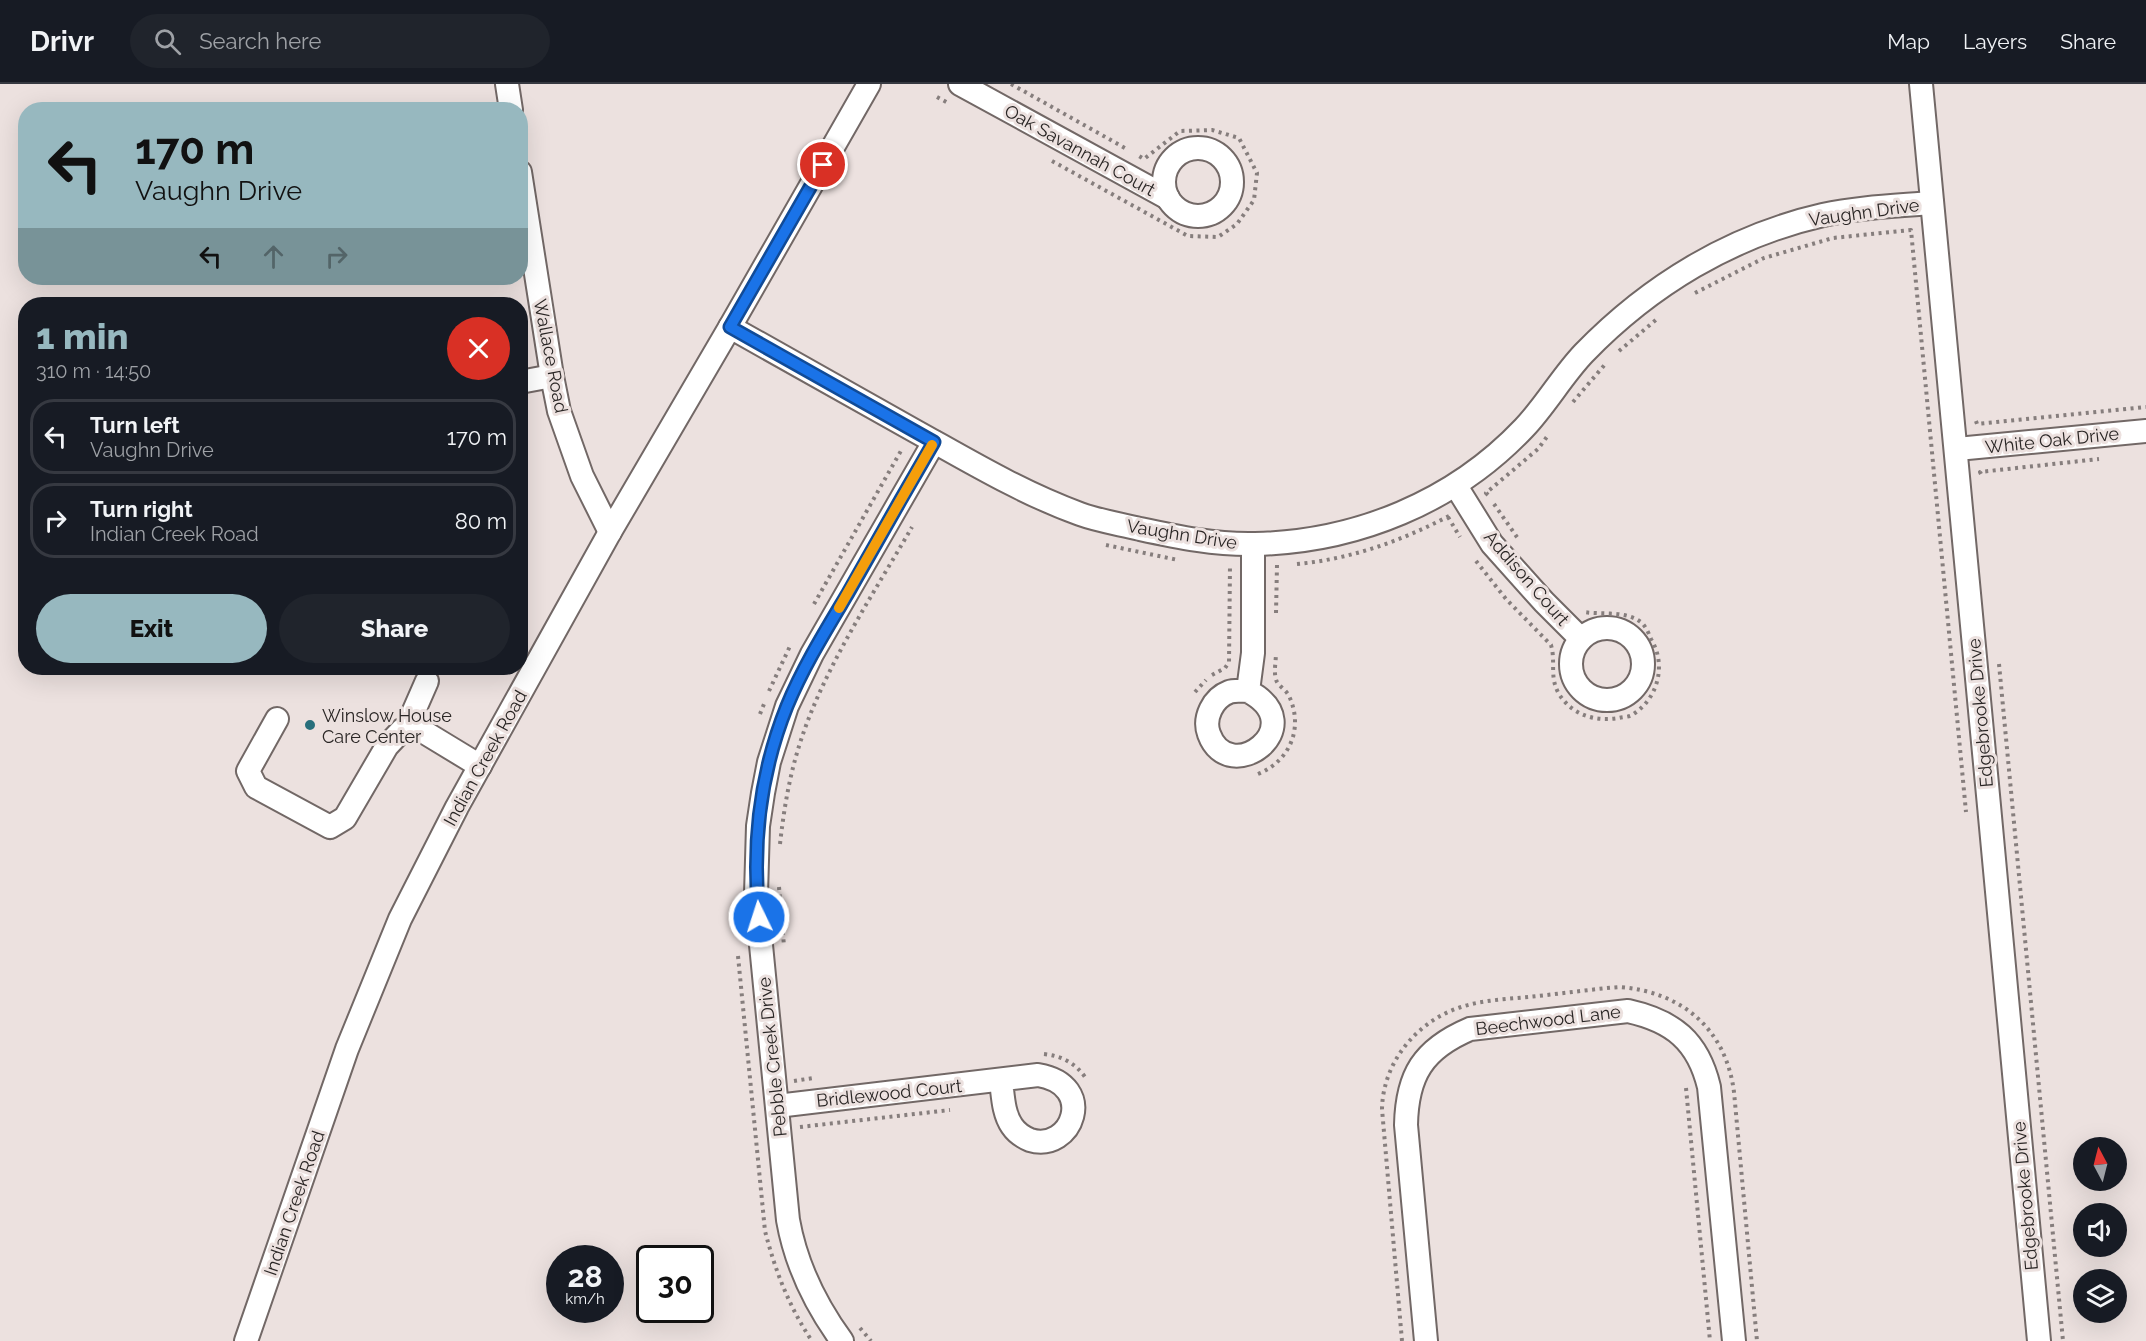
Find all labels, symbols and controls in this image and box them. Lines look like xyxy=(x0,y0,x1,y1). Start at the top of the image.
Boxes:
search box xyxy=(130,14,550,68)
text: Drivr xyxy=(30,25,94,58)
icon: search xyxy=(151,25,184,58)
text: Search here xyxy=(199,28,321,54)
text: Map xyxy=(1887,29,1930,54)
text: Layers xyxy=(1963,29,2027,54)
text: Share xyxy=(2060,29,2116,54)
street label: Oak Savannah Court xyxy=(1001,100,1159,200)
text: 170 m xyxy=(135,125,254,174)
icon: left xyxy=(36,126,114,204)
pin xyxy=(797,139,848,190)
icon: arrive xyxy=(806,148,839,181)
text: Vaughn Drive xyxy=(135,175,302,206)
street label: Vaughn Drive xyxy=(1807,194,1921,230)
icon: left xyxy=(194,240,227,273)
icon: ahead xyxy=(257,240,290,273)
icon: right xyxy=(320,240,353,273)
street label: Wallace Road xyxy=(530,297,572,415)
text: 1 min xyxy=(36,315,128,357)
button: close xyxy=(447,317,510,380)
text: 310 m · 14:50 xyxy=(36,359,151,383)
text: Turn left xyxy=(90,412,180,438)
icon: left xyxy=(39,420,72,453)
street label: White Oak Drive xyxy=(1984,422,2120,457)
text: 170 m xyxy=(447,424,507,450)
text: Vaughn Drive xyxy=(90,438,214,462)
text: Turn right xyxy=(90,496,193,522)
icon: right xyxy=(39,504,72,537)
text: 80 m xyxy=(455,508,507,534)
street label: Vaughn Drive xyxy=(1125,515,1239,553)
text: Indian Creek Road xyxy=(90,522,259,546)
street label: Addison Court xyxy=(1480,526,1574,630)
button: Exit xyxy=(36,594,267,663)
button: Share xyxy=(279,594,510,663)
street label: Edgebrooke Drive xyxy=(1963,637,1997,788)
street label: Indian Creek Road xyxy=(439,687,531,829)
place label: Winslow House Care Center xyxy=(322,705,452,747)
marker: Winslow House Care Center xyxy=(303,718,317,732)
position arrow xyxy=(727,885,791,949)
street label: Pebble Creek Drive xyxy=(753,976,791,1138)
street label: Beechwood Lane xyxy=(1474,1001,1622,1039)
street label: Bridlewood Court xyxy=(815,1075,963,1111)
street label: Edgebrooke Drive xyxy=(2008,1120,2042,1271)
street label: Indian Creek Road xyxy=(259,1128,329,1278)
north arrow xyxy=(2073,1137,2127,1191)
map controls xyxy=(2073,1137,2127,1323)
button: sound xyxy=(2073,1203,2127,1257)
speed limit sign: 30 xyxy=(636,1245,714,1323)
text: 28 xyxy=(567,1259,603,1294)
button: layers xyxy=(2073,1269,2127,1323)
text: km/h xyxy=(565,1290,605,1308)

